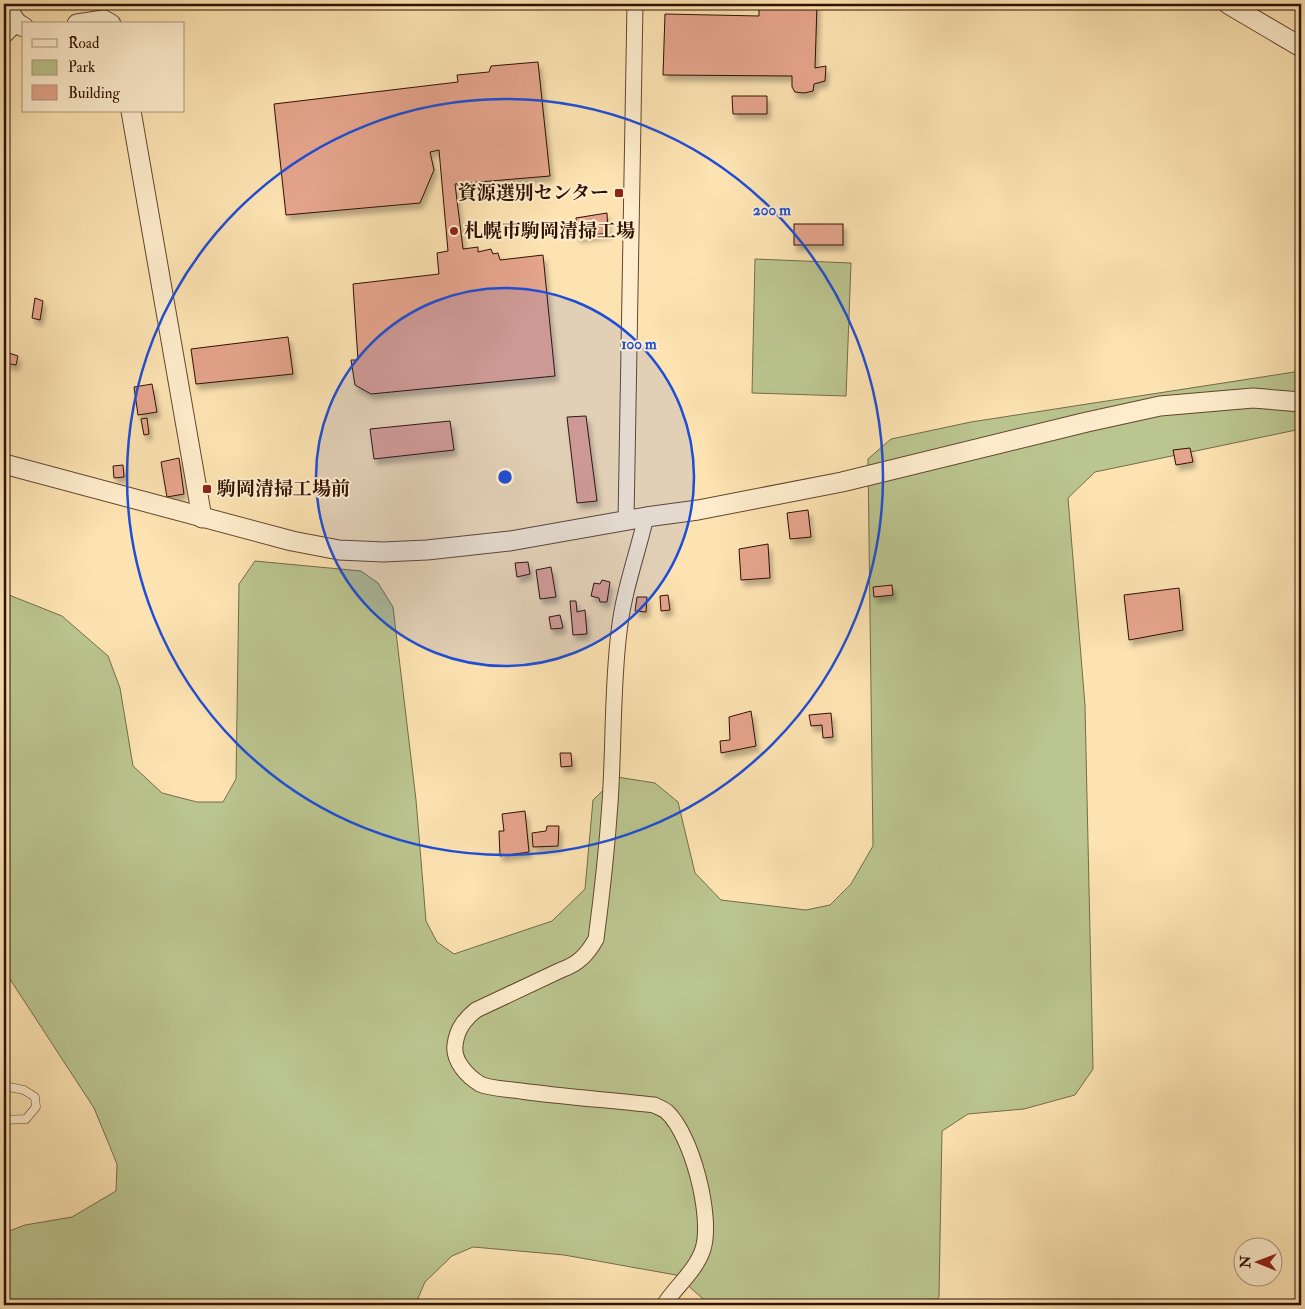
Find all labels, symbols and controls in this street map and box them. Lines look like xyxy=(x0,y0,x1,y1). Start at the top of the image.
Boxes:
legend xyxy=(22,22,185,112)
text: Road xyxy=(68,34,100,53)
text: Park xyxy=(68,58,95,77)
text: Building xyxy=(68,84,120,103)
place label: 資源選別センター xyxy=(458,181,609,205)
marker: 資源選別センター xyxy=(613,187,625,199)
text: 200 m xyxy=(753,201,791,220)
place label: 札幌市駒岡清掃工場 xyxy=(464,219,635,243)
marker: 札幌市駒岡清掃工場 xyxy=(448,225,460,237)
text: 100 m xyxy=(621,335,657,354)
centre of rings xyxy=(496,468,514,486)
place label: 駒岡清掃工場前 xyxy=(217,477,350,501)
marker: 駒岡清掃工場前 xyxy=(201,483,213,495)
north arrow xyxy=(1232,1236,1282,1286)
text: N xyxy=(1237,1255,1254,1269)

